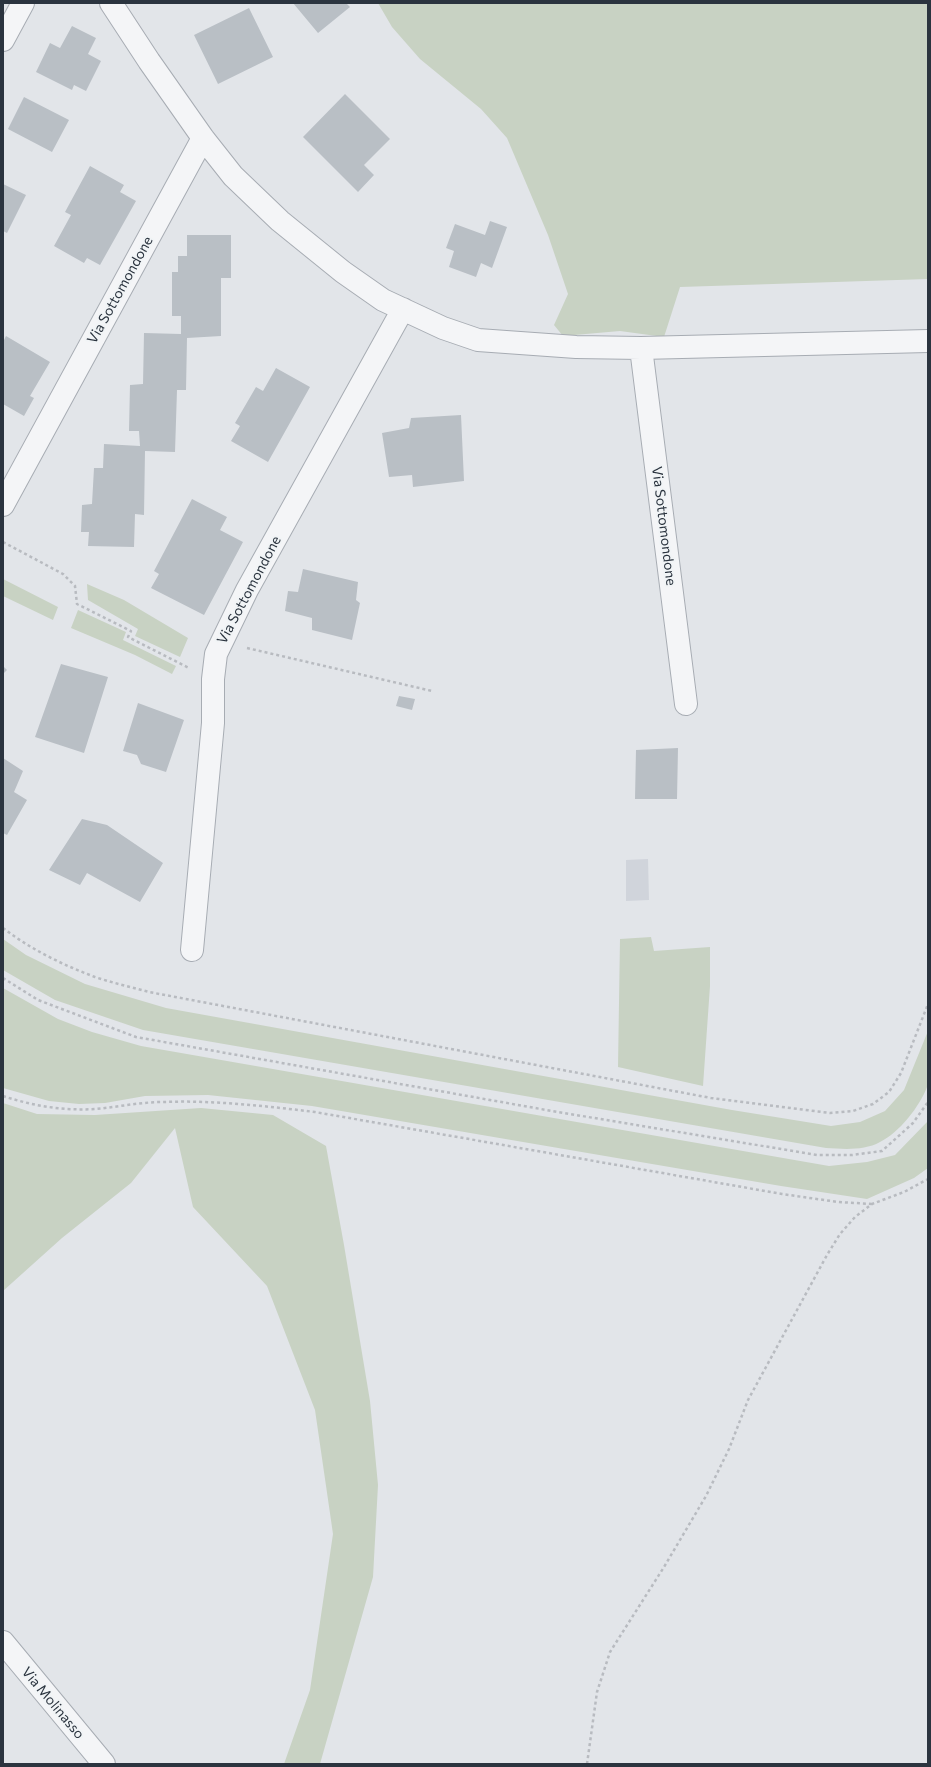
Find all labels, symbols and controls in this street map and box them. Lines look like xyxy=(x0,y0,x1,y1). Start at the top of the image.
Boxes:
street label: Via Sottomondone xyxy=(84,233,156,347)
street label: Via Sottomondone xyxy=(648,465,680,587)
street label: Via Sottomondone xyxy=(213,533,285,647)
street label: Via Molinasso xyxy=(18,1664,88,1742)

